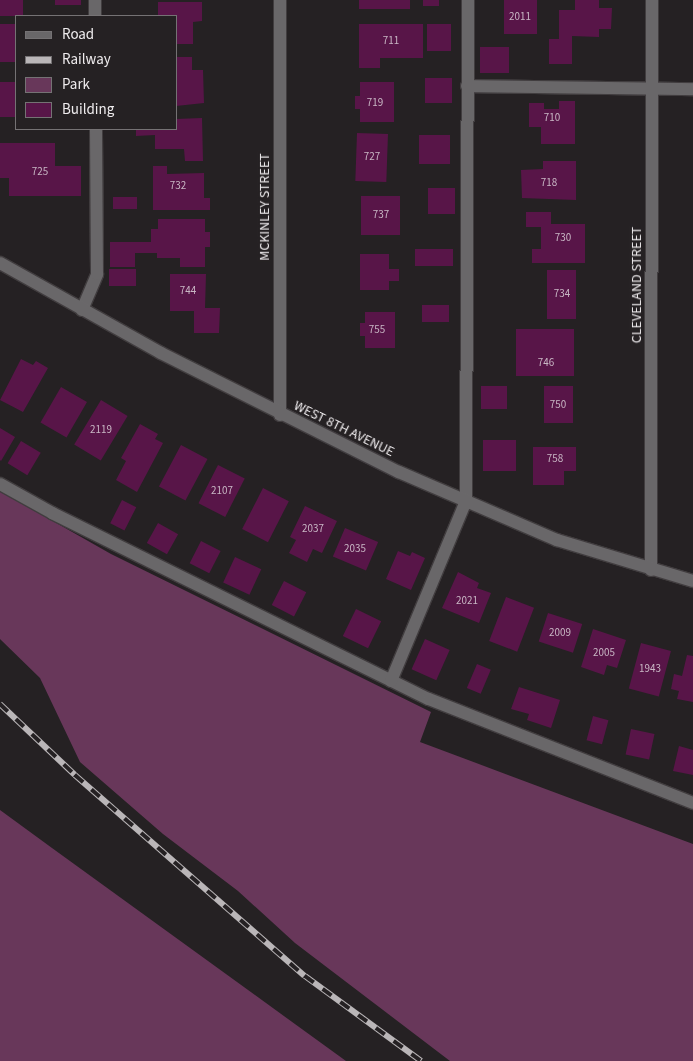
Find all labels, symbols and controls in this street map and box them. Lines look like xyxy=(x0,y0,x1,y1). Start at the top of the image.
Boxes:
house number: 2011 xyxy=(509,10,531,24)
legend xyxy=(15,15,178,130)
text: Road xyxy=(62,24,94,45)
house number: 711 xyxy=(383,34,399,48)
text: Railway xyxy=(62,49,111,70)
text: Park xyxy=(62,74,90,95)
house number: 719 xyxy=(367,96,383,110)
text: Building xyxy=(62,99,114,120)
house number: 710 xyxy=(544,111,560,125)
house number: 727 xyxy=(364,150,380,164)
street label: MCKINLEY STREET xyxy=(257,153,273,261)
house number: 725 xyxy=(32,165,48,179)
house number: 718 xyxy=(541,176,557,190)
house number: 732 xyxy=(170,179,186,193)
house number: 737 xyxy=(373,208,389,222)
street label: CLEVELAND STREET xyxy=(629,227,645,343)
house number: 730 xyxy=(555,231,571,245)
house number: 744 xyxy=(180,284,196,298)
house number: 734 xyxy=(554,287,570,301)
house number: 755 xyxy=(369,323,385,337)
house number: 746 xyxy=(538,356,554,370)
street label: WEST 8TH AVENUE xyxy=(291,397,397,461)
house number: 750 xyxy=(550,398,566,412)
house number: 2119 xyxy=(90,423,112,437)
house number: 758 xyxy=(547,452,563,466)
house number: 2107 xyxy=(211,484,233,498)
house number: 2037 xyxy=(302,522,324,536)
house number: 2035 xyxy=(344,542,366,556)
house number: 2021 xyxy=(456,594,478,608)
house number: 2009 xyxy=(549,626,571,640)
house number: 2005 xyxy=(593,646,615,660)
house number: 1943 xyxy=(639,662,661,676)

